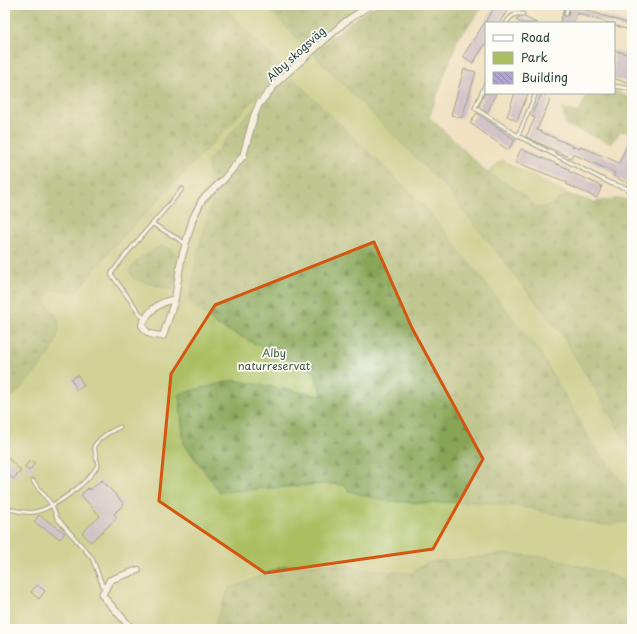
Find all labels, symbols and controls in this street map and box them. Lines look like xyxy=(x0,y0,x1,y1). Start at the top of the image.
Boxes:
street label: Alby skogsväg xyxy=(262,22,329,85)
legend xyxy=(485,22,615,94)
text: Road xyxy=(521,28,550,46)
text: Park xyxy=(521,48,548,66)
text: Building xyxy=(521,68,568,86)
park label: Alby naturreservat xyxy=(238,344,311,374)

